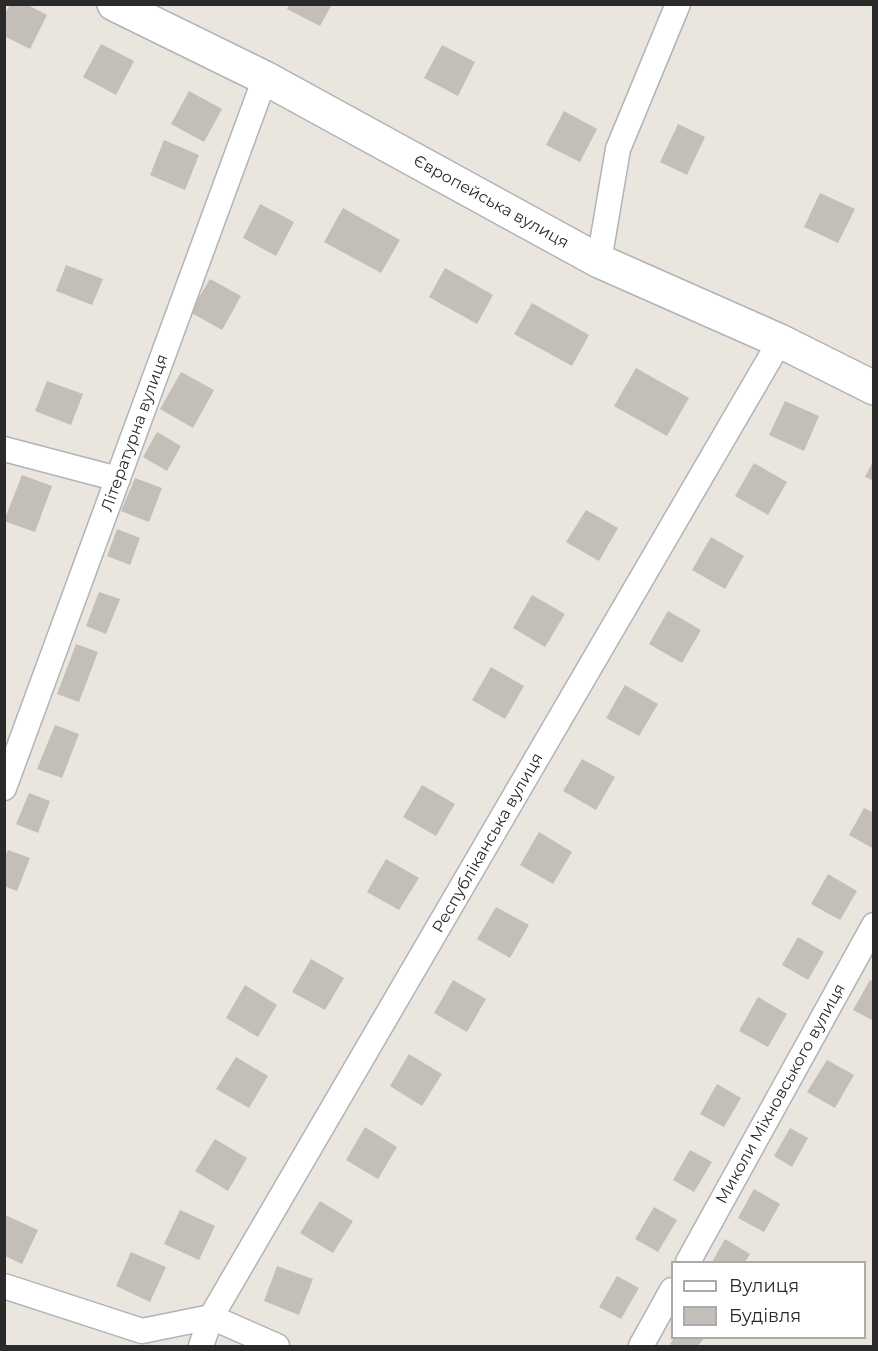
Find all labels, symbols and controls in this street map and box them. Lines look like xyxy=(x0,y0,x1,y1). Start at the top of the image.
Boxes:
street label: Європейська вулиця xyxy=(410,151,572,253)
street label: Літературна вулиця xyxy=(98,352,172,514)
street label: Республіканська вулиця xyxy=(429,750,547,936)
street label: Миколи Міхновського вулиця xyxy=(712,981,850,1207)
legend xyxy=(671,1261,866,1339)
text: Вулиця xyxy=(729,1275,799,1297)
text: Будівля xyxy=(729,1305,801,1327)

